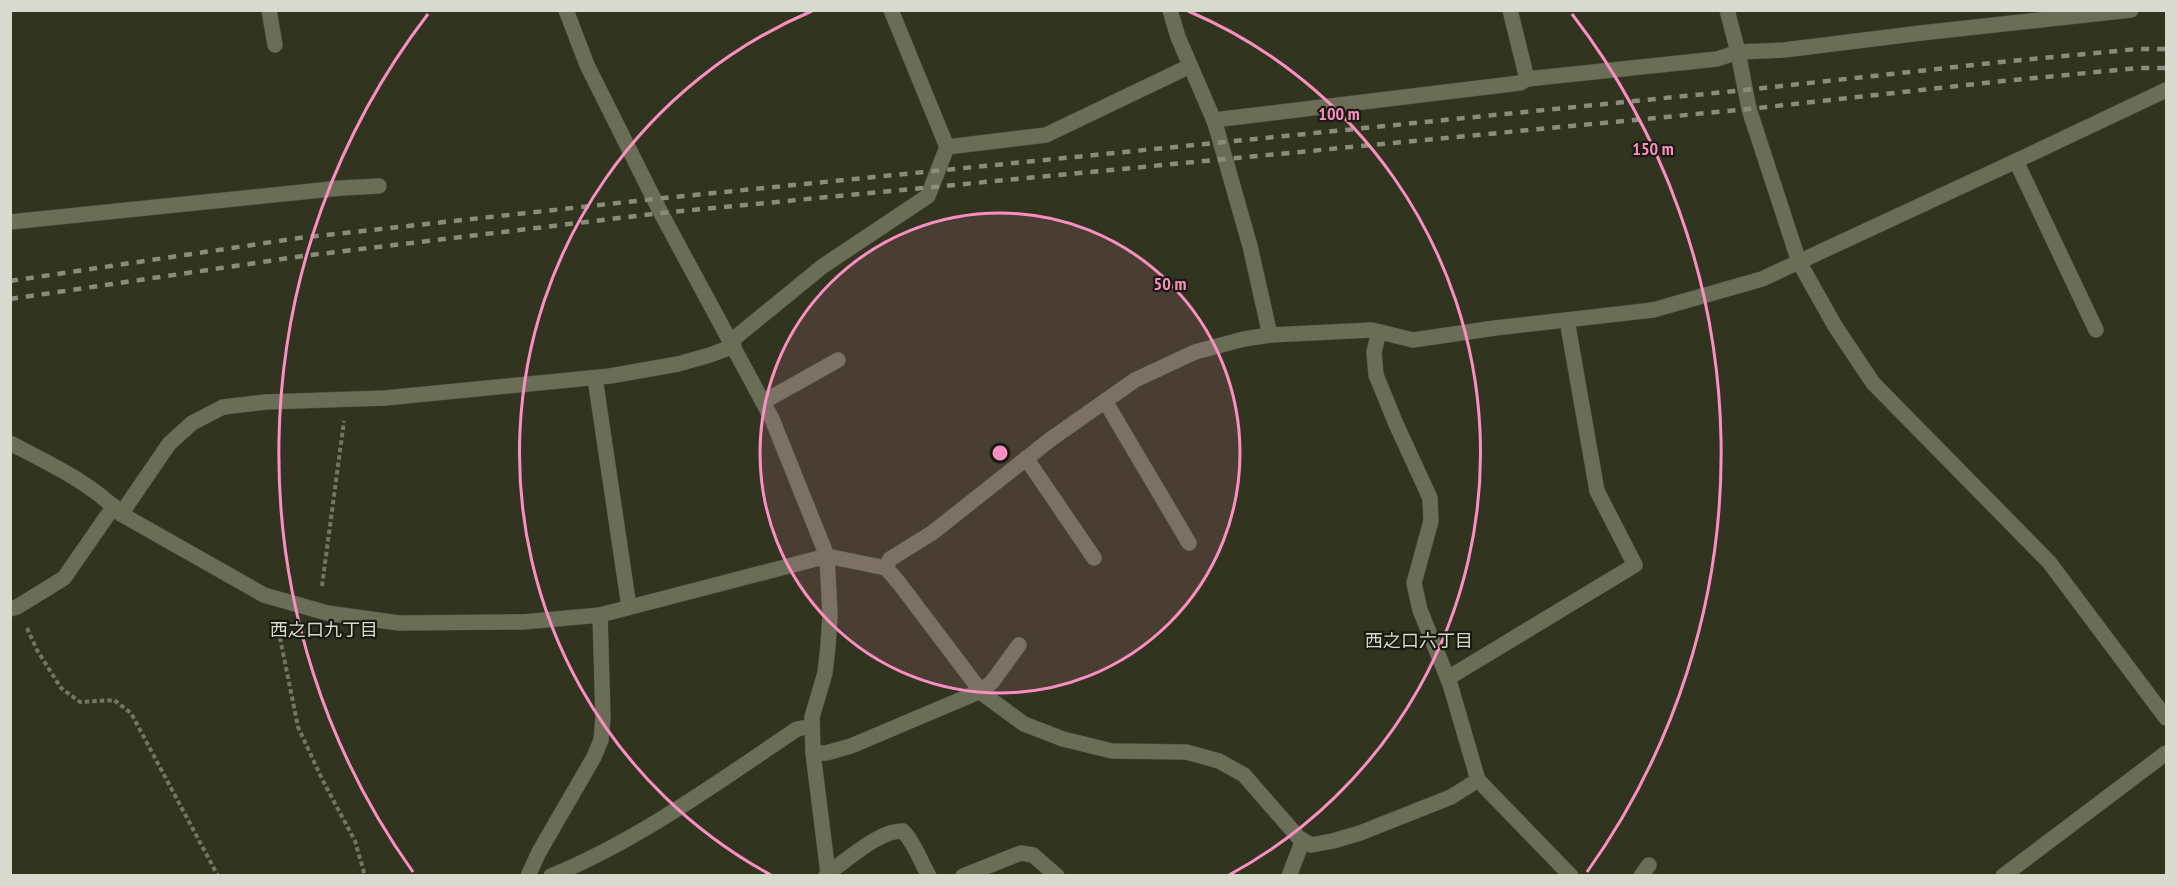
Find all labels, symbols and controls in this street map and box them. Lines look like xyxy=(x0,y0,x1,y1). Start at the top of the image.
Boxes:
text: 100 m xyxy=(1318,102,1360,125)
text: 150 m xyxy=(1632,137,1674,160)
text: 50 m xyxy=(1154,272,1186,295)
centre of rings xyxy=(990,443,1010,463)
district label: 西之口九丁目 xyxy=(270,618,378,641)
district label: 西之口六丁目 xyxy=(1365,629,1473,652)

